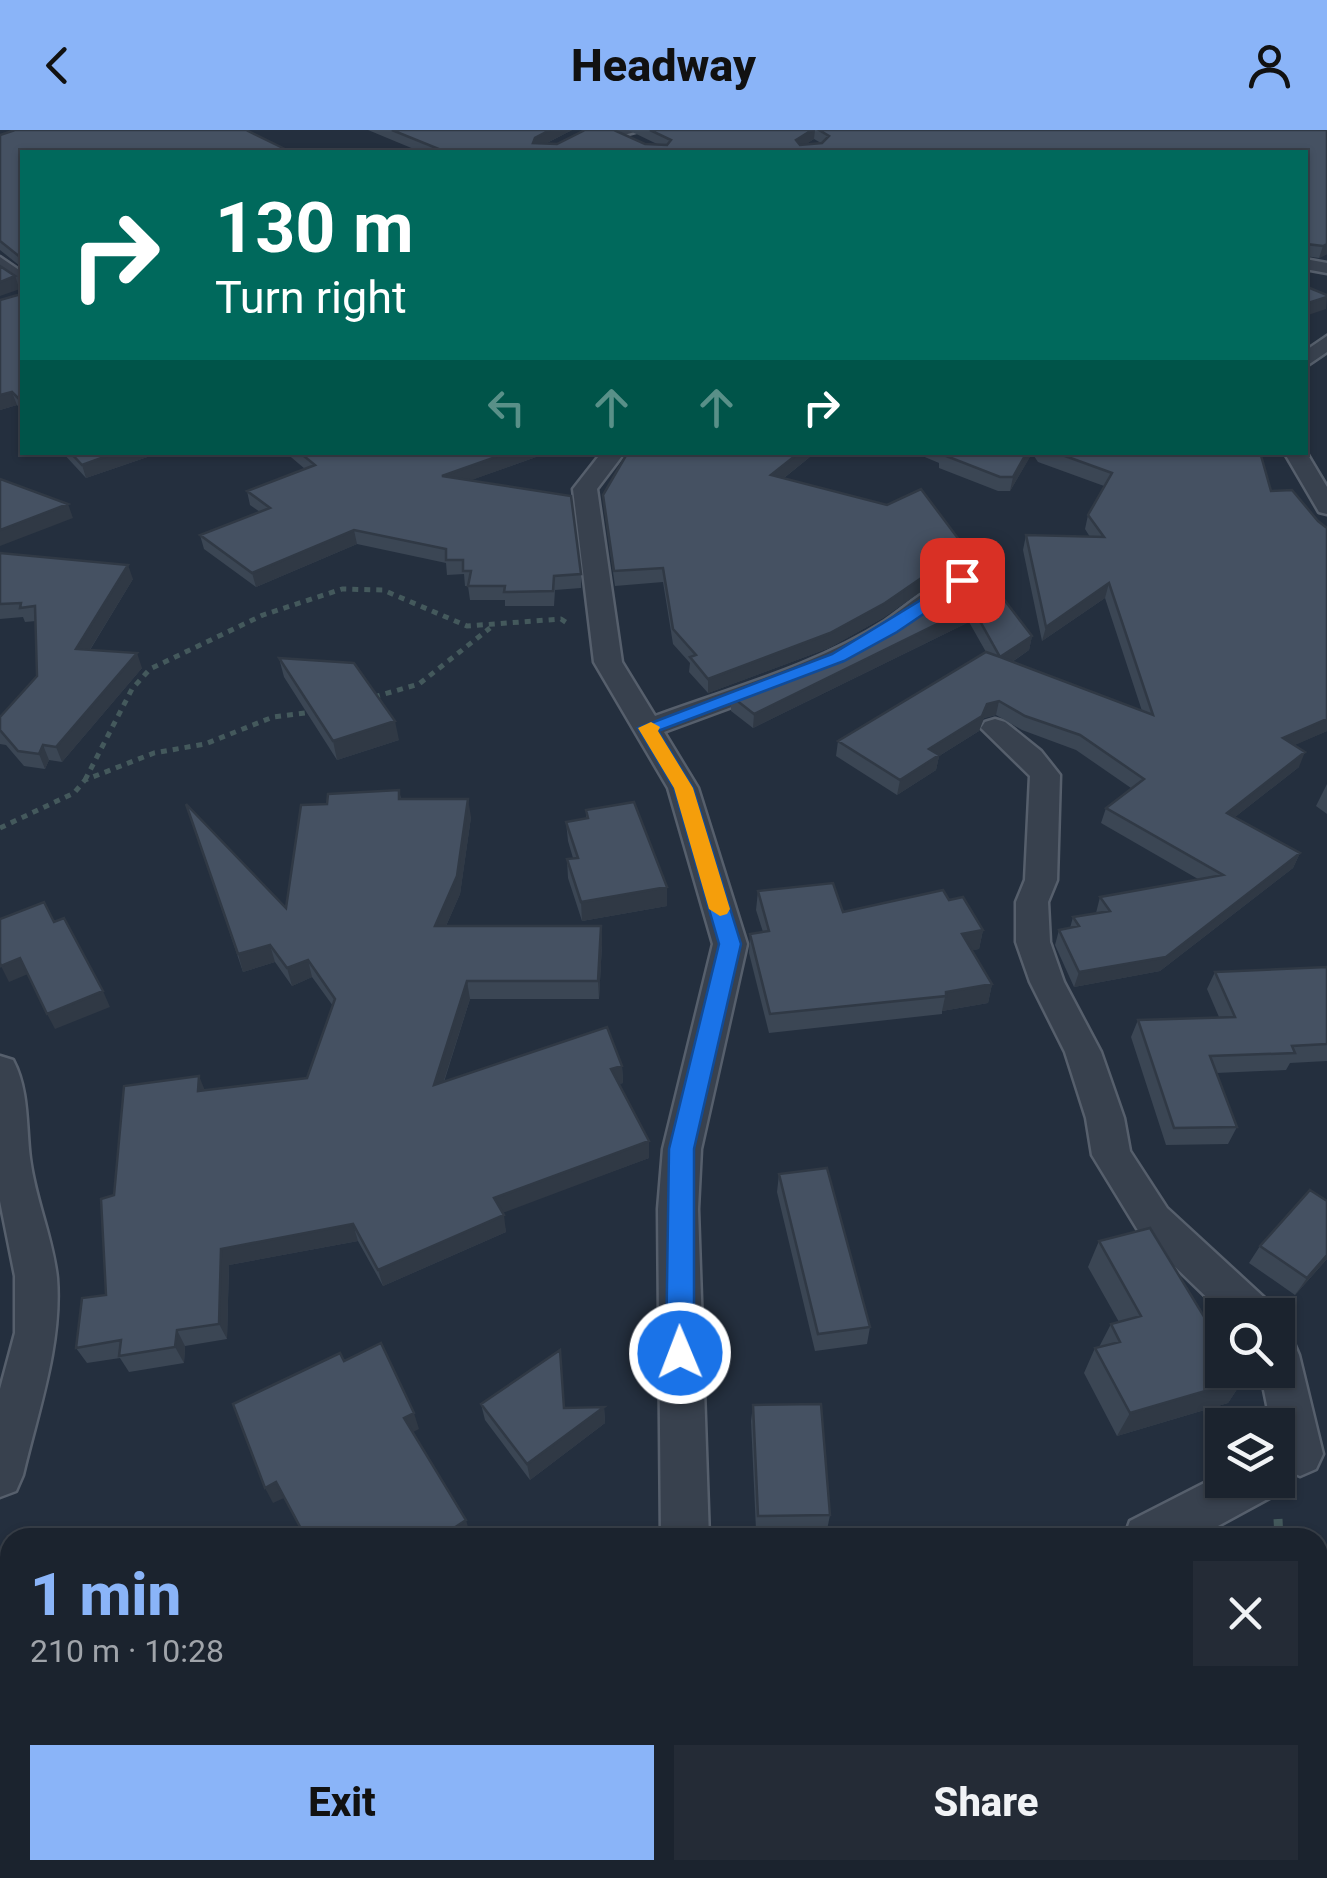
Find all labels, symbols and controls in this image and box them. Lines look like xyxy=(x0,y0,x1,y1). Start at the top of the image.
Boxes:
icon: back xyxy=(30,38,85,93)
icon: person xyxy=(1242,38,1297,93)
text: Headway xyxy=(571,39,756,92)
text: 130 m xyxy=(215,187,414,269)
icon: right xyxy=(50,190,180,320)
text: Turn right xyxy=(215,271,407,324)
icon: left xyxy=(479,380,534,435)
icon: ahead xyxy=(584,380,639,435)
icon: ahead xyxy=(689,380,744,435)
icon: right xyxy=(794,380,849,435)
pin xyxy=(920,538,1005,623)
icon: arrive xyxy=(935,553,990,608)
map controls xyxy=(1205,1298,1295,1498)
button: search xyxy=(1205,1298,1295,1388)
position arrow xyxy=(628,1301,732,1405)
button: layers xyxy=(1205,1408,1295,1498)
text: 1 min xyxy=(30,1559,181,1630)
button: close xyxy=(1193,1561,1298,1666)
text: 210 m · 10:28 xyxy=(30,1632,224,1670)
button: Exit xyxy=(30,1745,654,1860)
button: Share xyxy=(674,1745,1298,1860)

